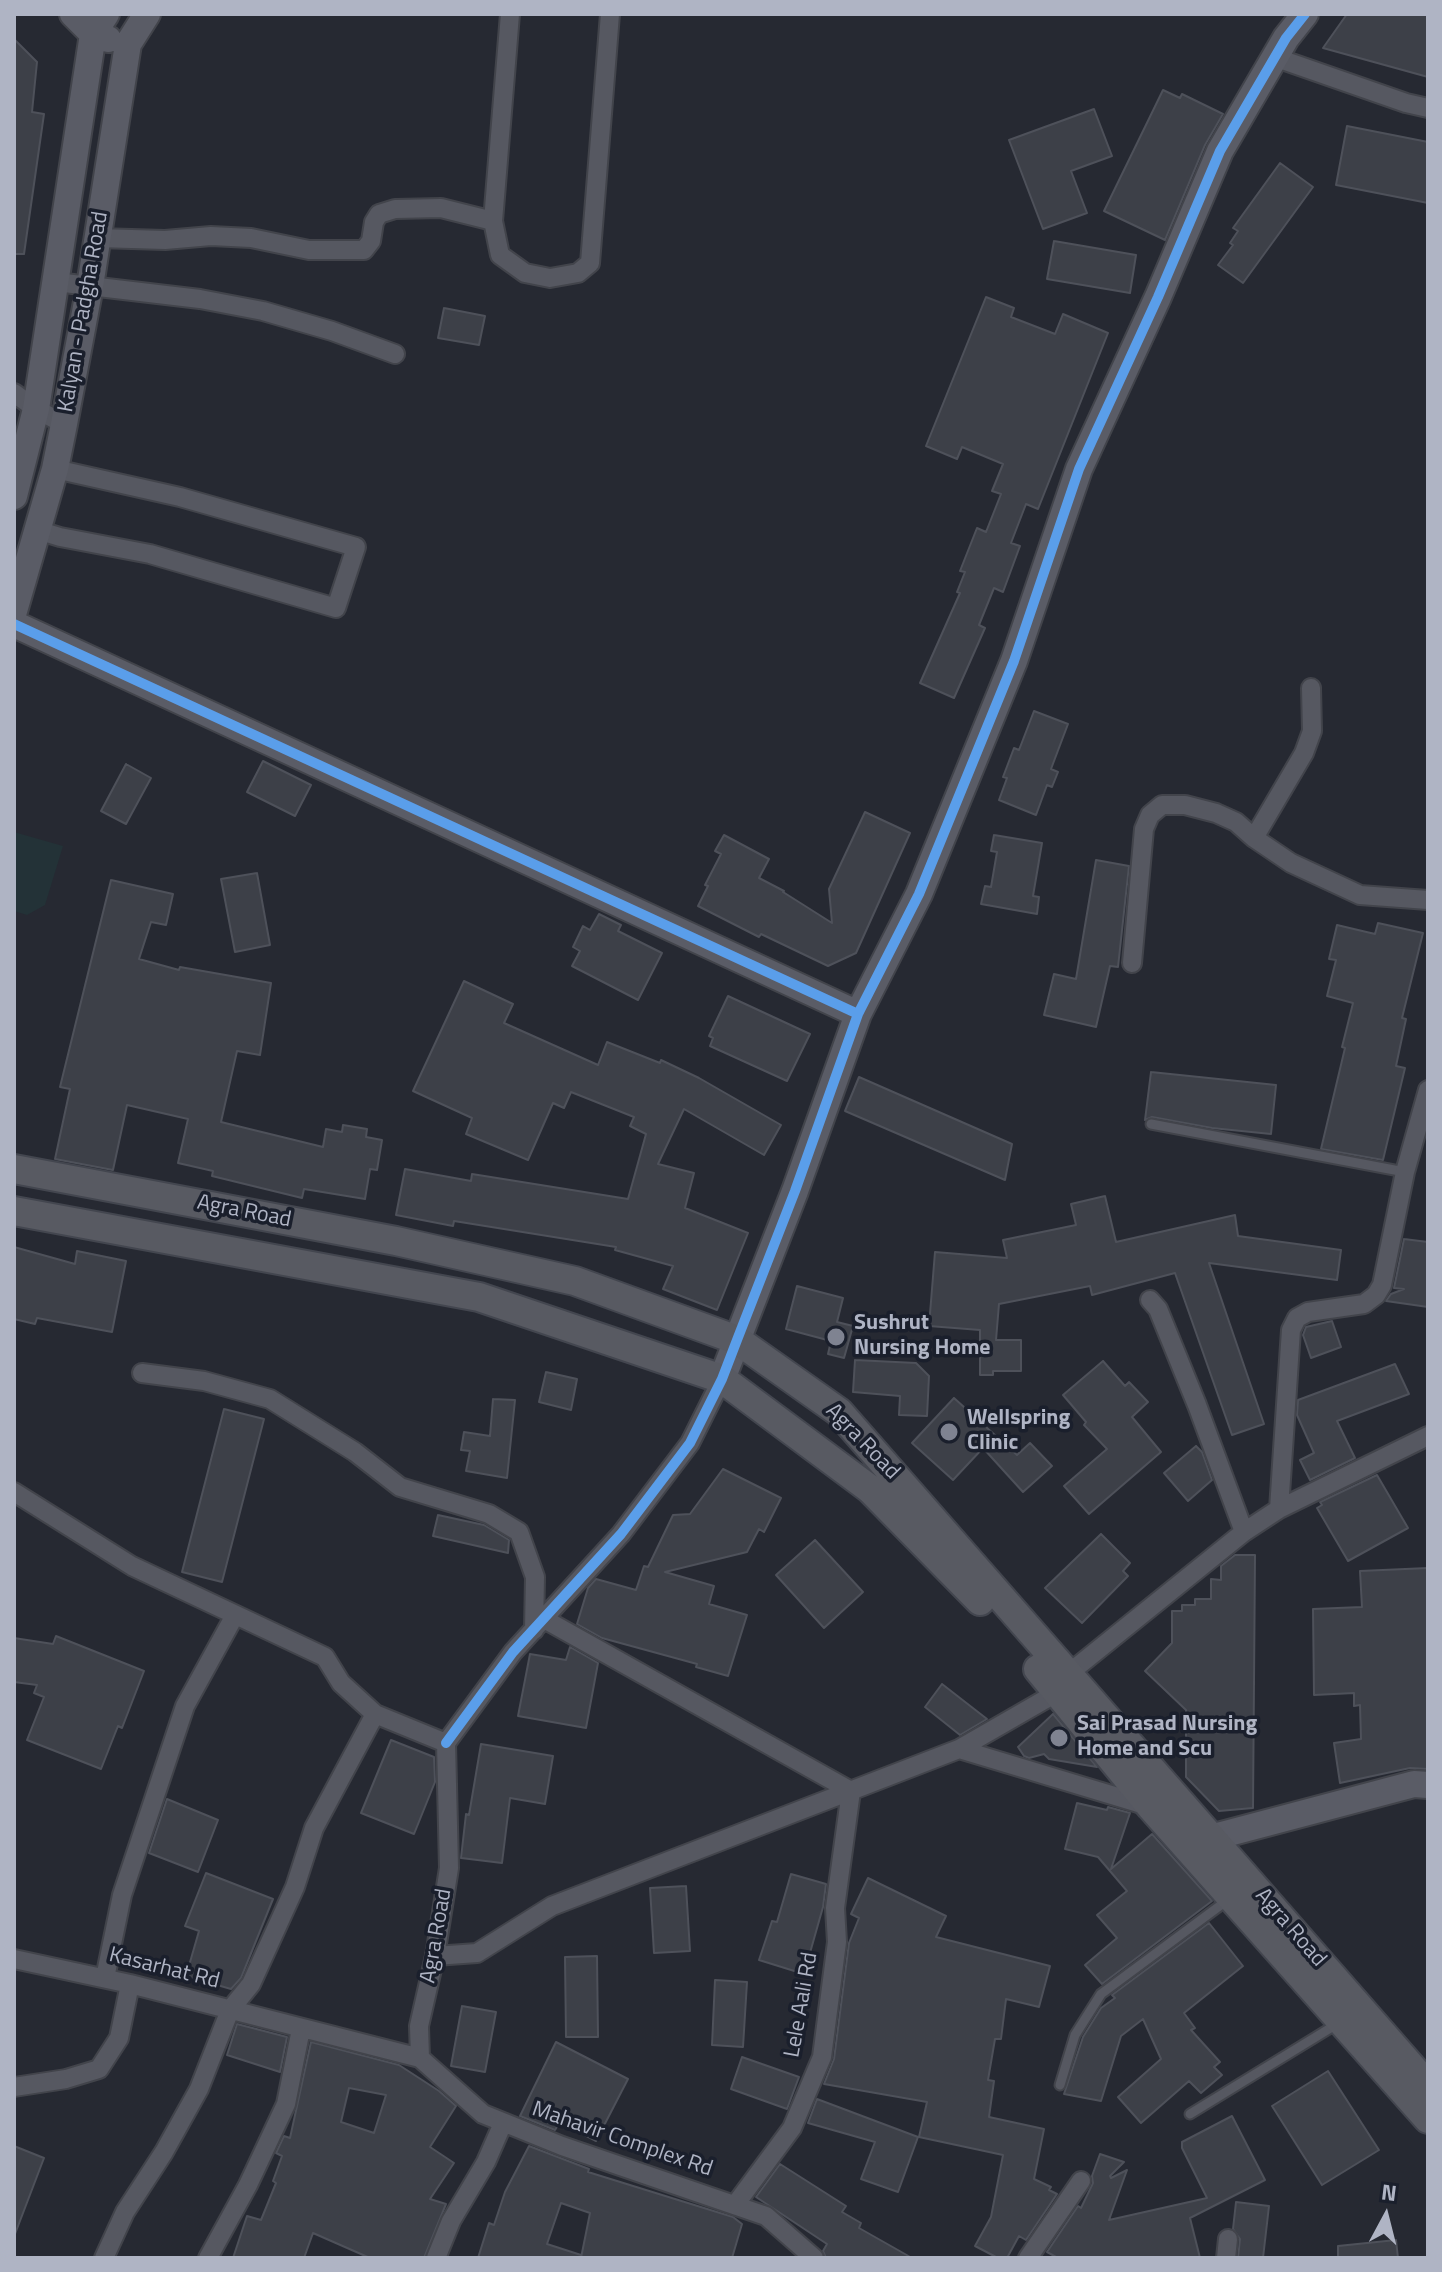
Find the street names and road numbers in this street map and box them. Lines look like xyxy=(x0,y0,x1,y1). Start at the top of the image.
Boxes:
street label: Kalyan - Padgha Road xyxy=(53,210,115,414)
street label: Agra Road xyxy=(195,1190,293,1234)
street label: Agra Road xyxy=(819,1399,905,1485)
street label: Agra Road xyxy=(1249,1883,1331,1973)
street label: Agra Road xyxy=(416,1887,458,1985)
street label: Kasarhat Rd xyxy=(106,1943,222,1995)
street label: Lele Aali Rd xyxy=(780,1950,824,2060)
street label: Mahavir Complex Rd xyxy=(528,2097,716,2183)

